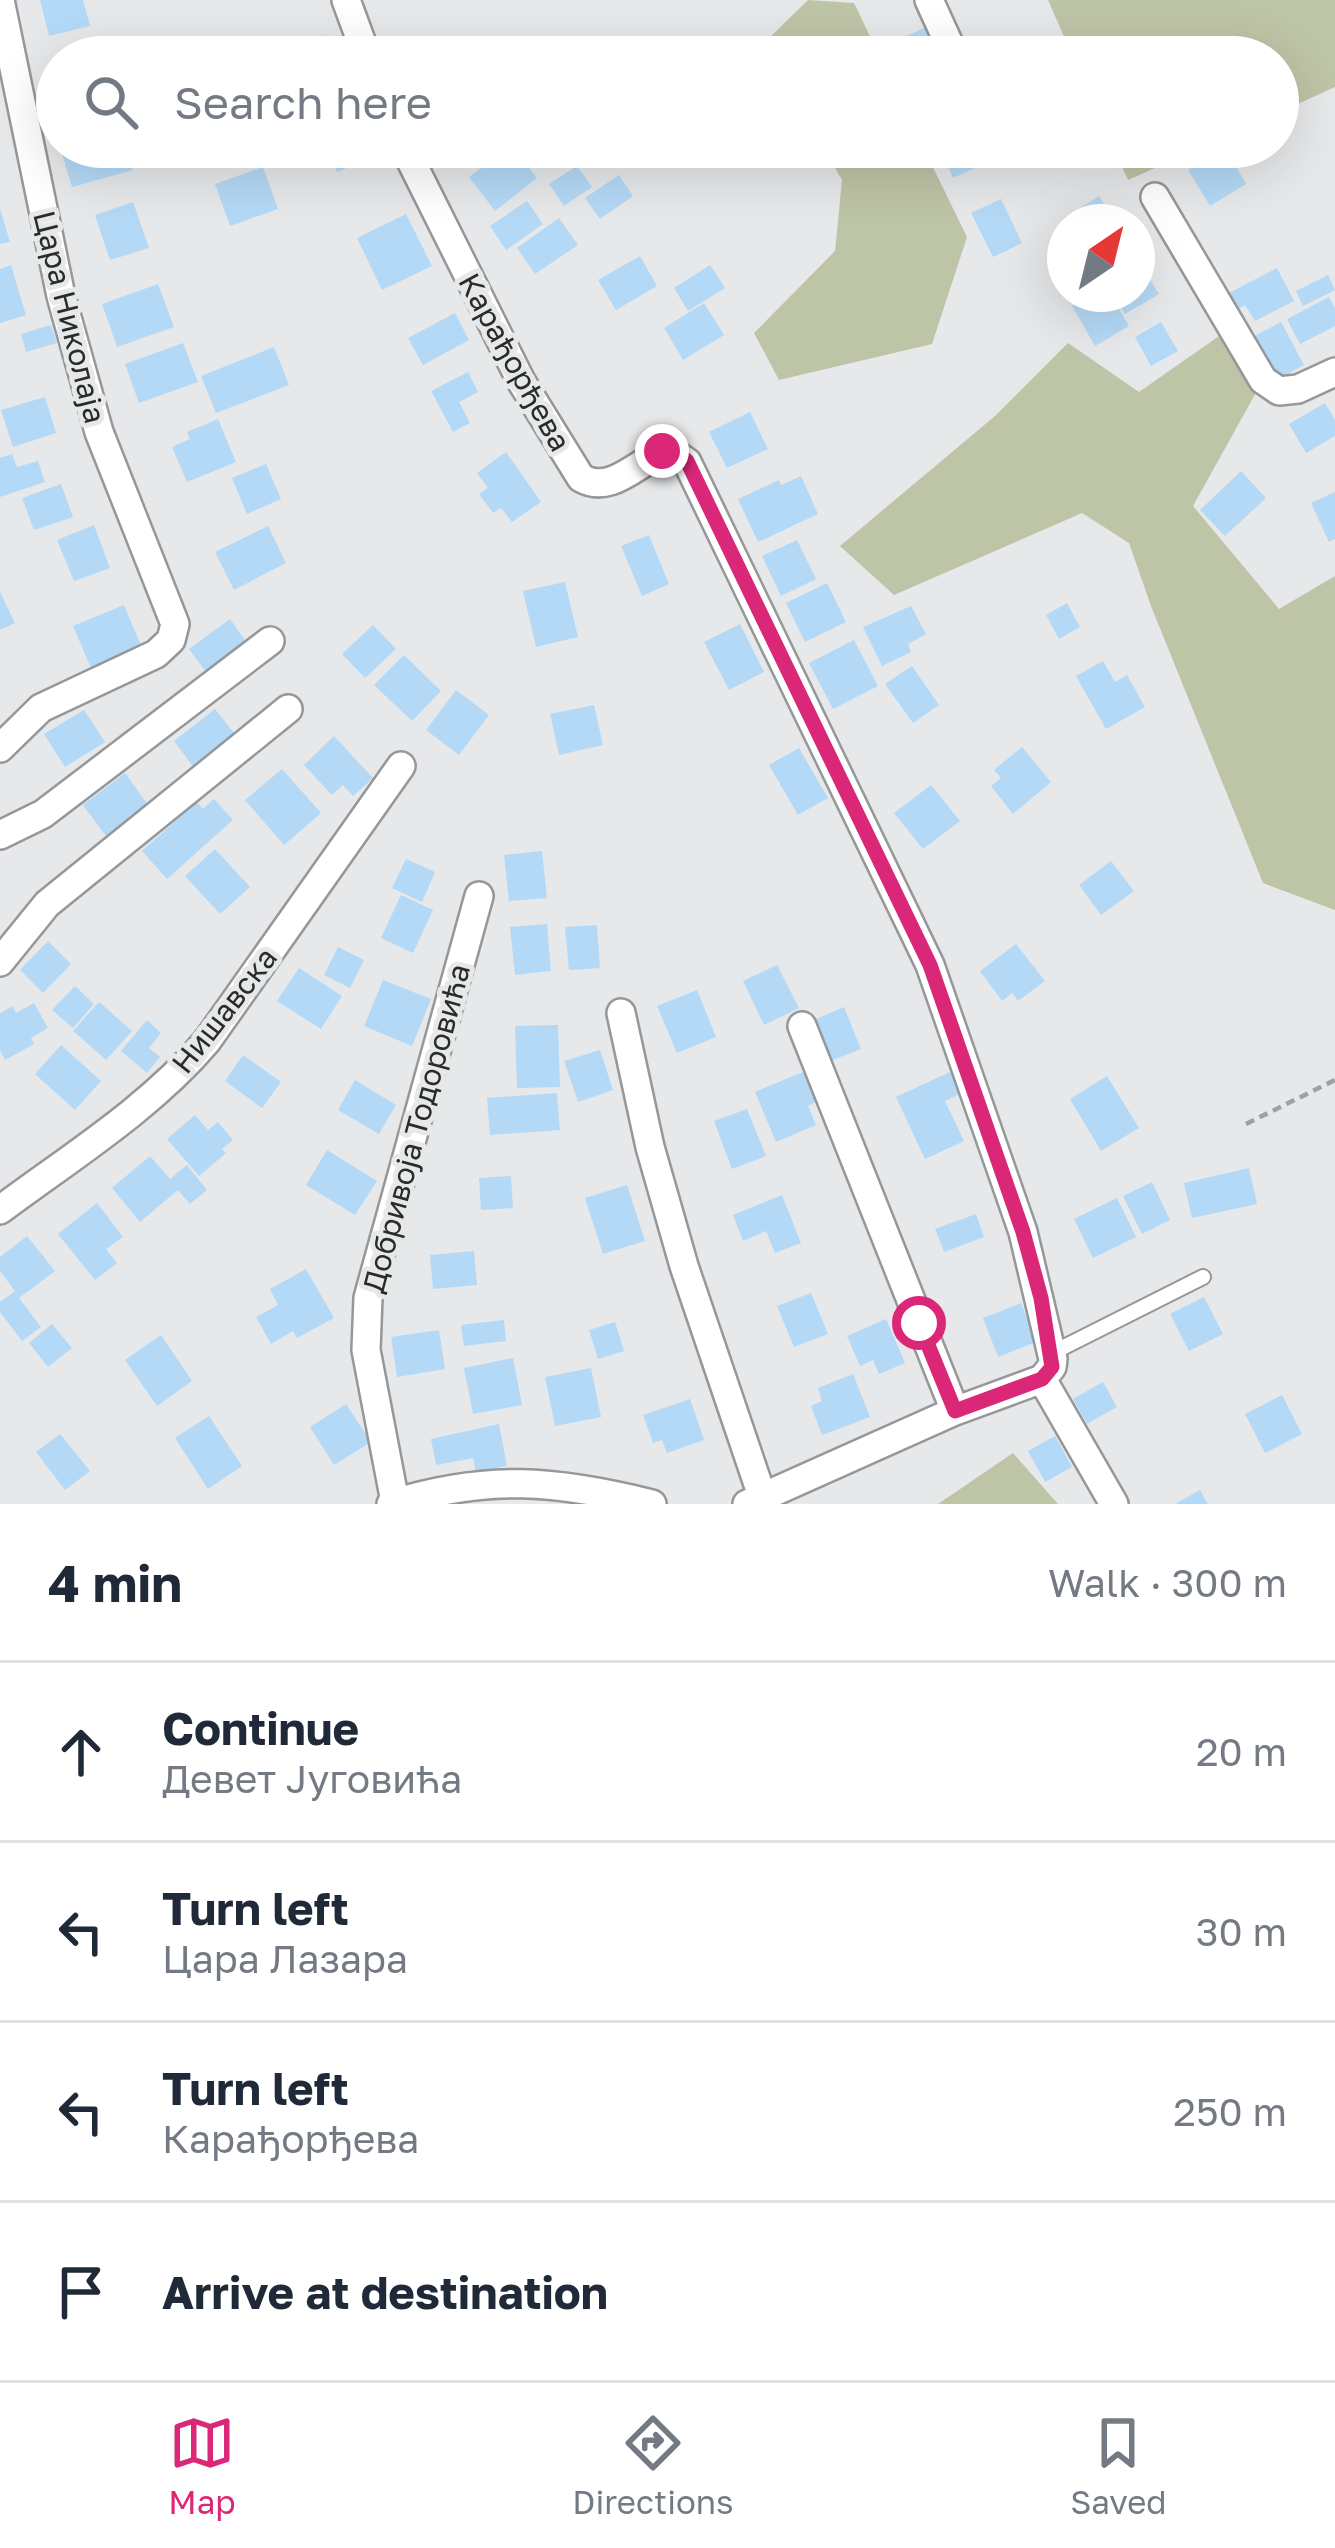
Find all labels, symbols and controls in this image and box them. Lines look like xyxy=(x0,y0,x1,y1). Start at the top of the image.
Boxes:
search box xyxy=(36,36,1299,168)
icon: search xyxy=(78,69,144,135)
text: Search here xyxy=(174,75,432,129)
north arrow xyxy=(1047,204,1155,312)
street label: Цара Николаја xyxy=(26,207,114,427)
street label: Карађорђева xyxy=(451,267,579,457)
route end xyxy=(635,424,689,478)
street label: Нишавска xyxy=(164,940,284,1080)
street label: Добривоја Тодоровића xyxy=(355,960,477,1296)
route start xyxy=(892,1296,946,1350)
text: 4 min xyxy=(48,1552,182,1613)
text: Walk · 300 m xyxy=(1048,1559,1287,1606)
text: Continue xyxy=(162,1701,359,1755)
icon: ahead xyxy=(48,1719,114,1785)
text: 20 m xyxy=(1196,1728,1287,1775)
text: Девет Југовића xyxy=(162,1755,462,1802)
text: Turn left xyxy=(162,1881,349,1935)
icon: left xyxy=(48,1899,114,1965)
text: 30 m xyxy=(1196,1908,1287,1955)
text: Цара Лазара xyxy=(162,1935,408,1982)
text: Turn left xyxy=(162,2061,349,2115)
icon: left xyxy=(48,2079,114,2145)
text: 250 m xyxy=(1173,2088,1287,2135)
text: Карађорђева xyxy=(162,2115,419,2162)
icon: arrive xyxy=(48,2259,114,2325)
text: Arrive at destination xyxy=(162,2265,608,2319)
tab: Map xyxy=(168,2410,236,2521)
tab: Directions xyxy=(572,2410,734,2521)
tab: Saved xyxy=(1070,2410,1167,2521)

